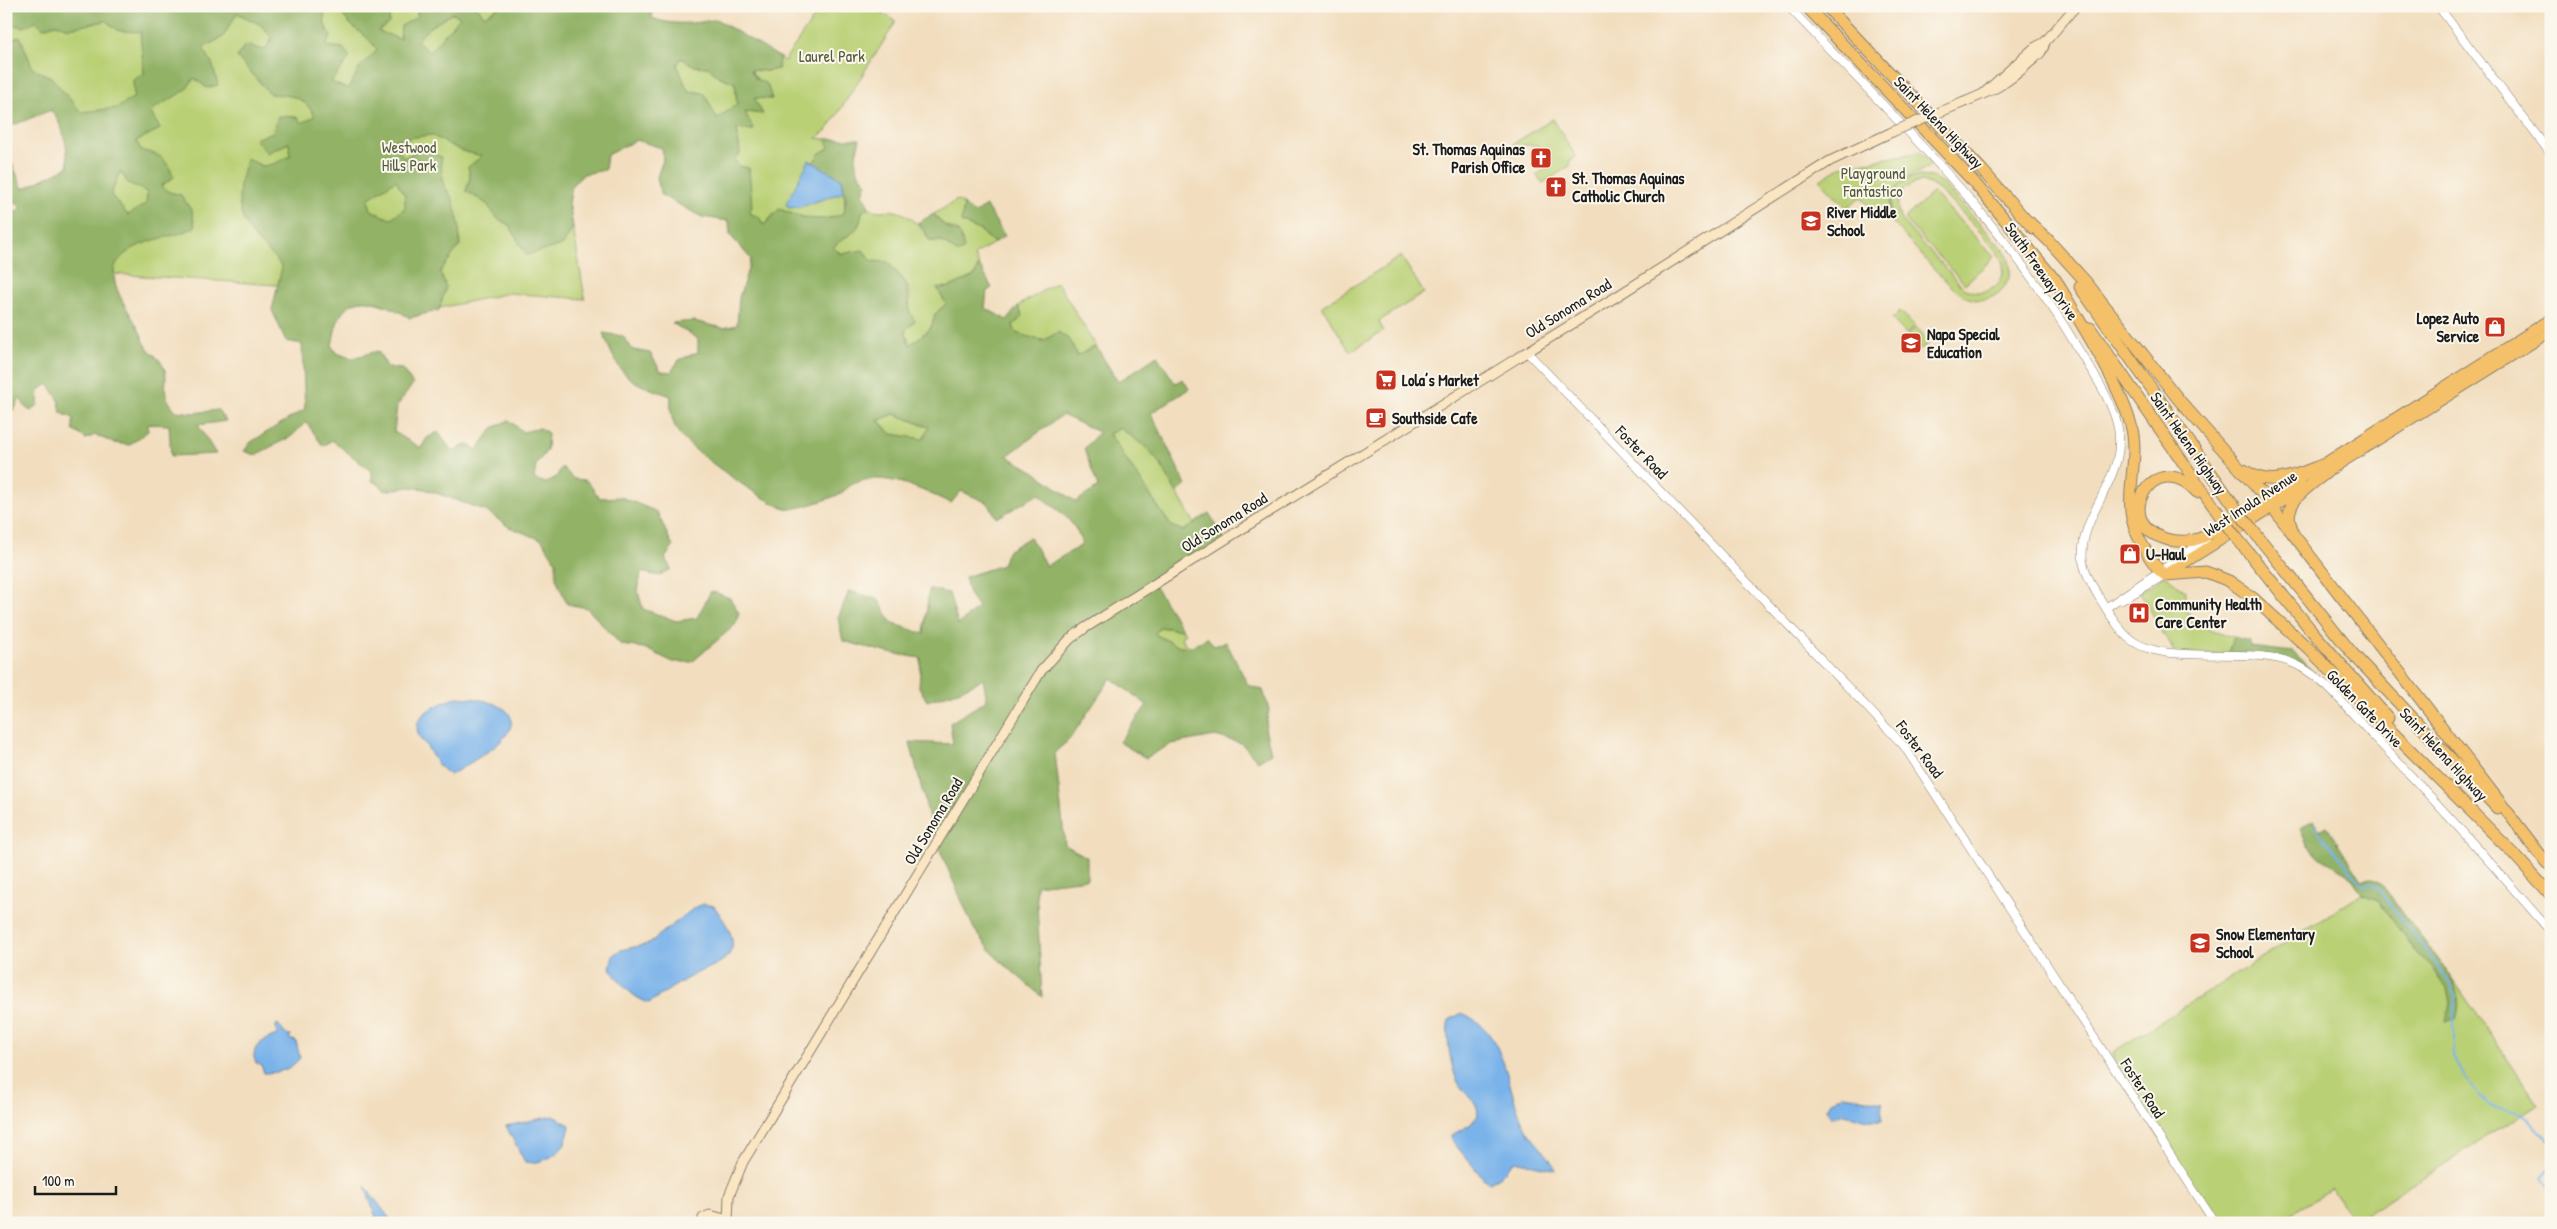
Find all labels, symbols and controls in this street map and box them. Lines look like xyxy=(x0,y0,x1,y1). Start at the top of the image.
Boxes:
park label: Laurel Park xyxy=(799,45,865,67)
street label: Saint Helena Highway xyxy=(1889,71,1989,173)
park label: Westwood Hills Park xyxy=(382,136,437,176)
place label: St. Thomas Aquinas Parish Office xyxy=(1413,138,1526,178)
church icon: St. Thomas Aquinas Parish Office xyxy=(1529,146,1553,170)
park label: Playground Fantastico xyxy=(1841,162,1905,202)
place label: St. Thomas Aquinas Catholic Church xyxy=(1572,167,1685,207)
church icon: St. Thomas Aquinas Catholic Church xyxy=(1544,175,1568,199)
place label: River Middle School xyxy=(1827,201,1897,241)
school or university icon: River Middle School xyxy=(1799,209,1823,233)
street label: South Freeway Drive xyxy=(2000,217,2084,325)
street label: Old Sonoma Road xyxy=(1521,273,1615,343)
place label: Lopez Auto Service xyxy=(2417,307,2480,347)
shop icon: Lopez Auto Service xyxy=(2483,315,2507,339)
place label: Napa Special Education xyxy=(1927,323,2000,363)
school or university icon: Napa Special Education xyxy=(1899,331,1923,355)
supermarket icon: Lola’s Market xyxy=(1374,368,1398,392)
place label: Lola’s Market xyxy=(1402,369,1479,391)
street label: Saint Helena Highway xyxy=(2145,387,2233,499)
cafe icon: Southside Cafe xyxy=(1364,406,1388,430)
place label: Southside Cafe xyxy=(1392,407,1478,429)
street label: Foster Road xyxy=(1610,420,1673,484)
street label: West Imola Avenue xyxy=(2199,464,2302,541)
street label: Old Sonoma Road xyxy=(1177,487,1271,557)
shop icon: U-Haul xyxy=(2118,542,2142,566)
place label: U-Haul xyxy=(2146,543,2186,565)
place label: Community Health Care Center xyxy=(2155,593,2262,633)
hospital icon: Community Health Care Center xyxy=(2127,601,2151,625)
street label: Golden Gate Drive xyxy=(2322,664,2409,753)
street label: Saint Helena Highway xyxy=(2395,702,2493,806)
street label: Foster Road xyxy=(1891,715,1949,782)
street label: Old Sonoma Road xyxy=(898,774,968,868)
place label: Snow Elementary School xyxy=(2216,923,2315,963)
school or university icon: Snow Elementary School xyxy=(2188,931,2212,955)
street label: Foster Road xyxy=(2115,1053,2170,1122)
scale bar xyxy=(35,1164,116,1196)
text: 100 m xyxy=(42,1170,75,1191)

